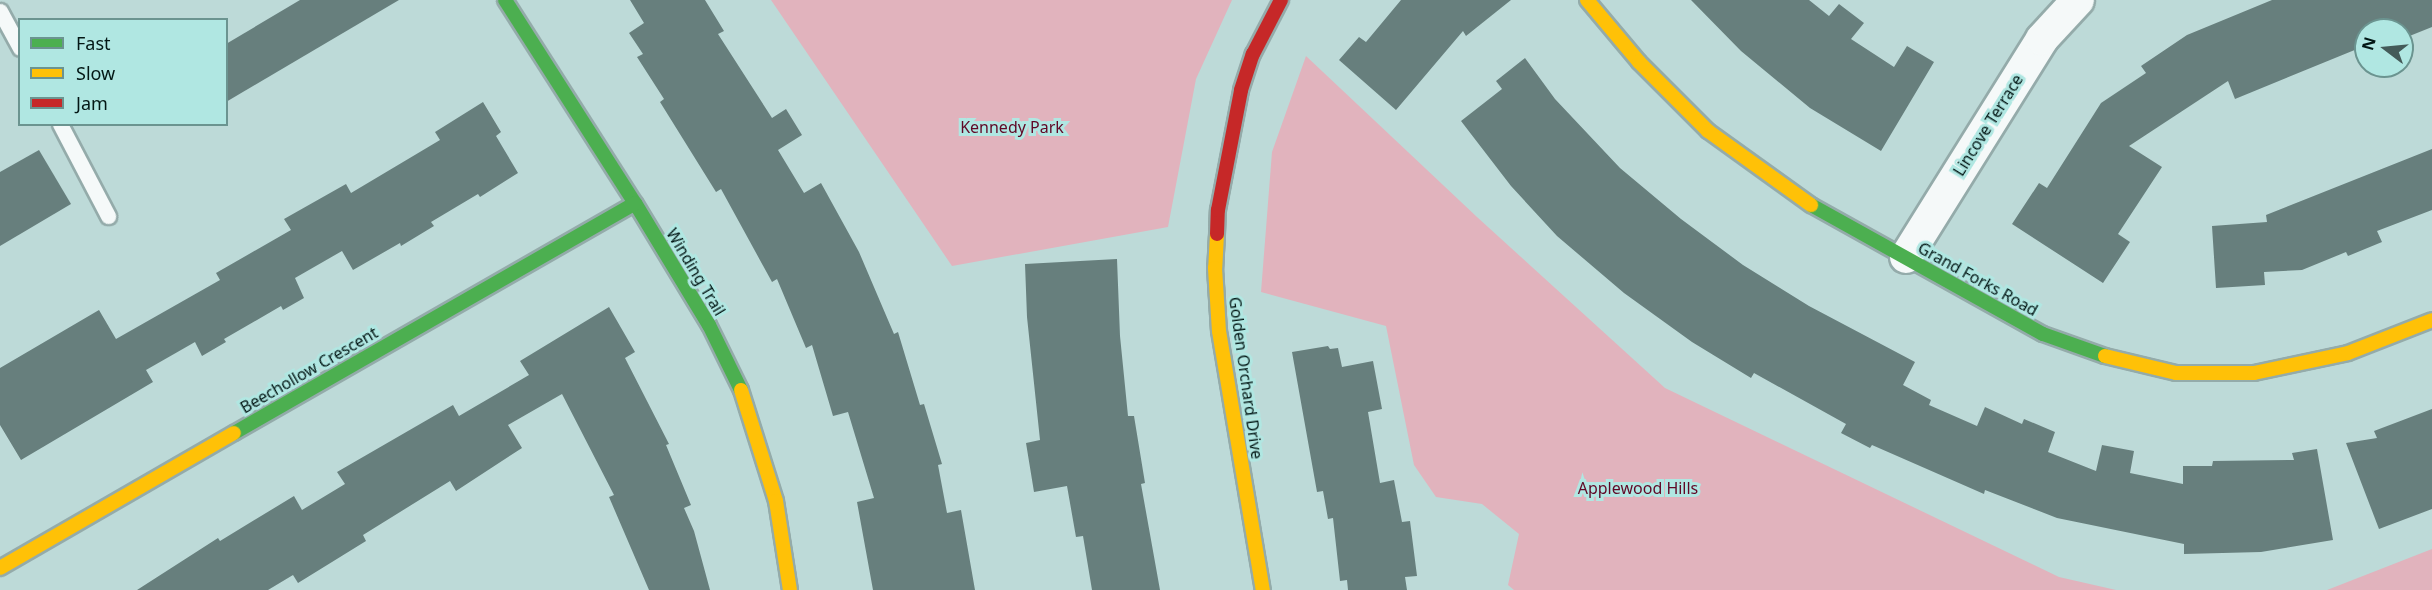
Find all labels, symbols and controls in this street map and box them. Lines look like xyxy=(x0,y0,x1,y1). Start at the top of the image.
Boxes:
legend xyxy=(18,18,228,126)
north arrow xyxy=(2354,18,2414,78)
text: Fast xyxy=(76,31,111,55)
text: N xyxy=(2356,34,2381,53)
text: Slow xyxy=(76,61,115,85)
street label: Lincove Terrace xyxy=(1949,71,2027,179)
text: Jam xyxy=(76,91,108,115)
park label: Kennedy Park xyxy=(960,117,1064,137)
street label: Winding Trail xyxy=(662,225,730,319)
street label: Grand Forks Road xyxy=(1915,238,2041,320)
street label: Golden Orchard Drive xyxy=(1225,296,1267,460)
street label: Beechollow Crescent xyxy=(237,323,381,417)
park label: Applewood Hills xyxy=(1578,478,1698,498)

